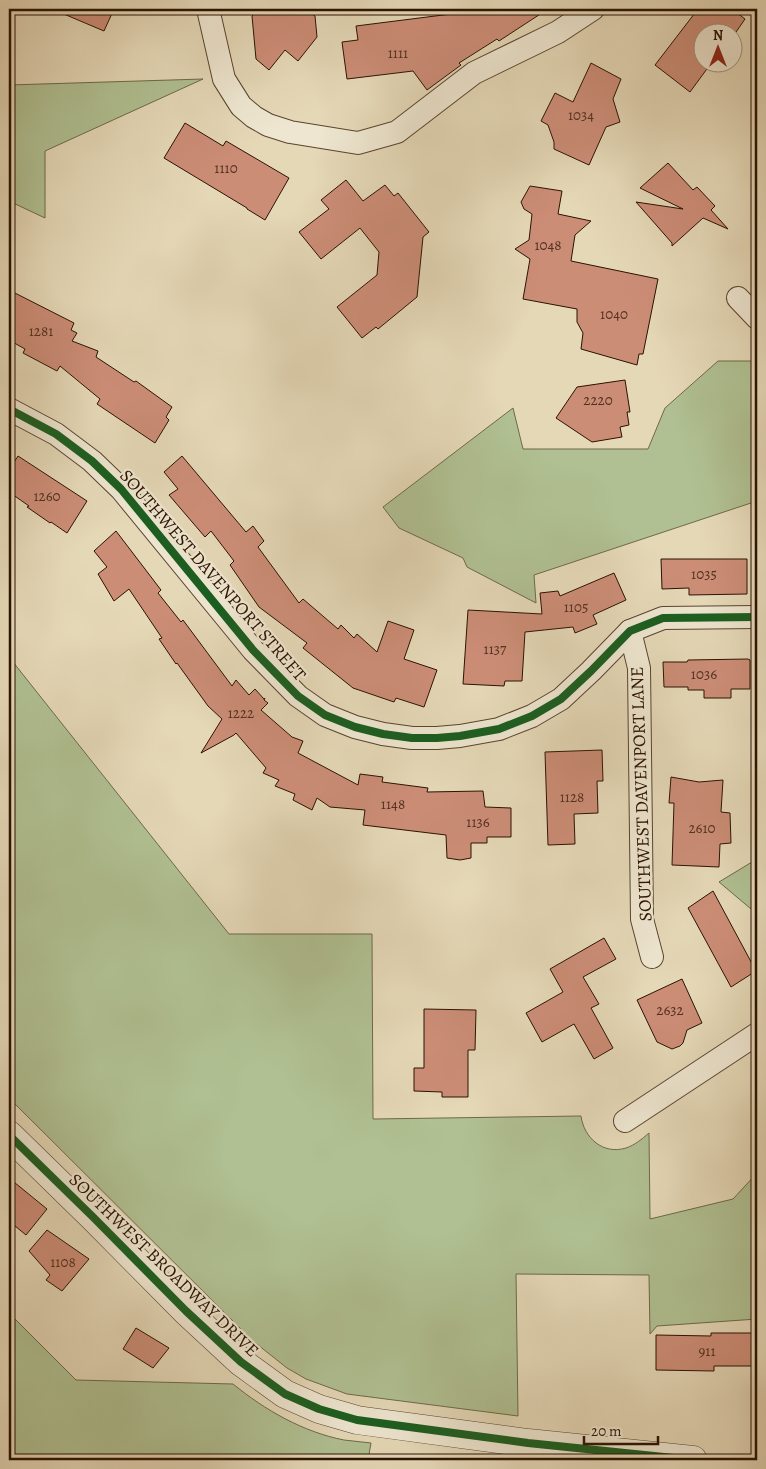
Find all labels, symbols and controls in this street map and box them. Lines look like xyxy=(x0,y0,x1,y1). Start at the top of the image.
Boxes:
north arrow xyxy=(694,22,744,72)
text: N xyxy=(713,26,723,45)
house number: 1111 xyxy=(388,43,408,63)
house number: 1034 xyxy=(568,105,594,125)
house number: 1110 xyxy=(214,158,238,178)
house number: 1048 xyxy=(534,235,562,255)
house number: 1040 xyxy=(600,304,628,324)
house number: 1281 xyxy=(29,321,53,341)
house number: 2220 xyxy=(583,390,613,410)
street label: SOUTHWEST DAVENPORT STREET xyxy=(114,464,312,686)
house number: 1260 xyxy=(33,486,61,506)
house number: 1035 xyxy=(691,564,717,584)
house number: 1105 xyxy=(564,597,588,617)
house number: 1137 xyxy=(484,639,507,659)
house number: 1036 xyxy=(691,664,717,684)
street label: SOUTHWEST DAVENPORT LANE xyxy=(625,666,657,922)
house number: 1222 xyxy=(228,703,254,723)
house number: 1128 xyxy=(560,787,584,807)
house number: 1148 xyxy=(381,794,405,814)
house number: 1136 xyxy=(466,812,490,832)
house number: 2610 xyxy=(688,818,716,838)
house number: 2632 xyxy=(656,1000,684,1020)
street label: SOUTHWEST BROADWAY DRIVE xyxy=(64,1168,264,1362)
house number: 1108 xyxy=(50,1252,76,1272)
house number: 911 xyxy=(698,1341,716,1361)
scale bar xyxy=(584,1414,657,1446)
text: 20 m xyxy=(591,1421,622,1441)

